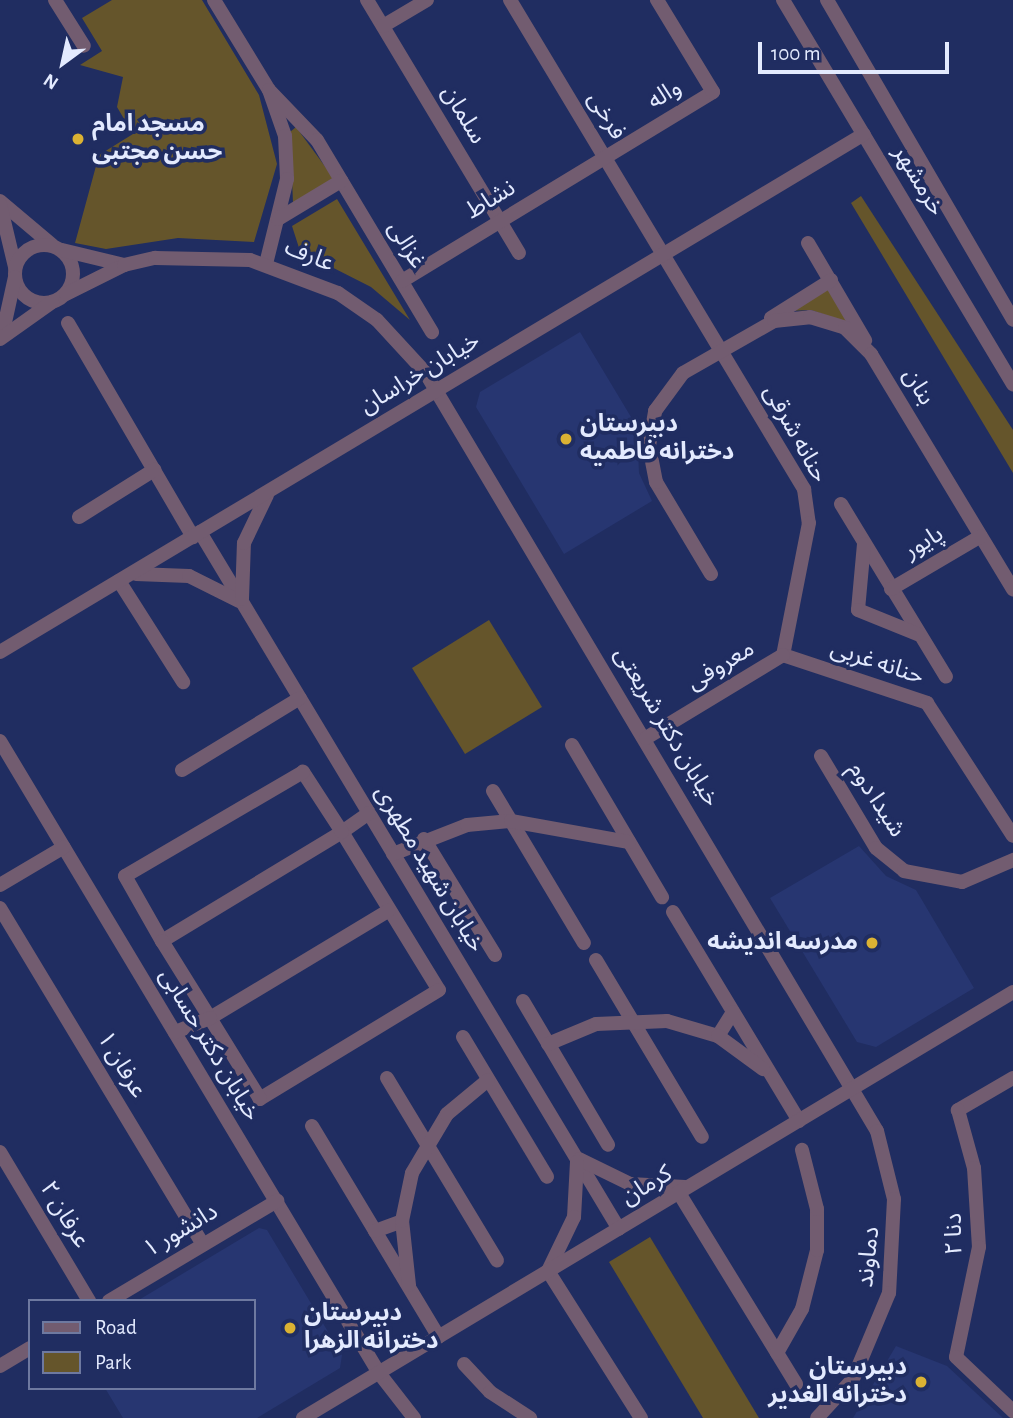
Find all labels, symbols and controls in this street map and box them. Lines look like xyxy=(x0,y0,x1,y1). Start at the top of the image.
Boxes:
north arrow xyxy=(28,28,98,98)
scale bar xyxy=(761,28,952,72)
text: 100 m xyxy=(771,43,821,64)
text: N xyxy=(41,69,62,93)
street label: واله xyxy=(643,74,687,116)
street label: سلمان xyxy=(434,80,492,150)
street label: فرخی xyxy=(581,87,631,145)
place label: مسجد امام حسن مجتبی xyxy=(92,111,222,167)
marker: مسجد امام حسن مجتبی xyxy=(70,131,86,147)
street label: خرمشهر xyxy=(886,140,950,222)
street label: نشاط xyxy=(461,174,521,226)
street label: غزالی xyxy=(381,216,431,274)
street label: عارف xyxy=(280,233,338,279)
street label: خیابان خراسان xyxy=(355,327,485,421)
street label: بنان xyxy=(896,363,940,411)
street label: حنانه شرقی xyxy=(756,380,834,488)
place label: دبیرستان دخترانه فاطمیه xyxy=(580,411,734,467)
marker: دبیرستان دخترانه فاطمیه xyxy=(558,431,574,447)
street label: پایور xyxy=(899,520,949,566)
street label: حنانه غربی xyxy=(827,634,927,692)
street label: معروفی xyxy=(682,635,760,697)
street label: خیابان دکتر شریعتی xyxy=(607,642,725,812)
street label: شیدا دوم xyxy=(841,757,911,843)
street label: خیابان شهید مطهری xyxy=(368,780,490,958)
place label: مدرسه اندیشه xyxy=(707,929,858,957)
marker: مدرسه اندیشه xyxy=(864,935,880,951)
street label: خیابان دکتر حسابی xyxy=(152,963,266,1127)
street label: عرفان ۱ xyxy=(90,1026,152,1104)
street label: کرمان xyxy=(616,1160,678,1212)
street label: عرفان ۲ xyxy=(33,1176,95,1254)
street label: دانشور ۱ xyxy=(139,1198,223,1264)
street label: دنا ۲ xyxy=(941,1213,969,1255)
street label: دماوند xyxy=(851,1225,887,1289)
legend xyxy=(28,1299,256,1390)
place label: دبیرستان دخترانه الزهرا xyxy=(304,1300,438,1356)
text: Road xyxy=(95,1317,137,1338)
marker: دبیرستان دخترانه الزهرا xyxy=(282,1320,298,1336)
text: Park xyxy=(95,1352,131,1373)
place label: دبیرستان دخترانه الغدیر xyxy=(768,1354,907,1410)
marker: دبیرستان دخترانه الغدیر xyxy=(913,1374,929,1390)

